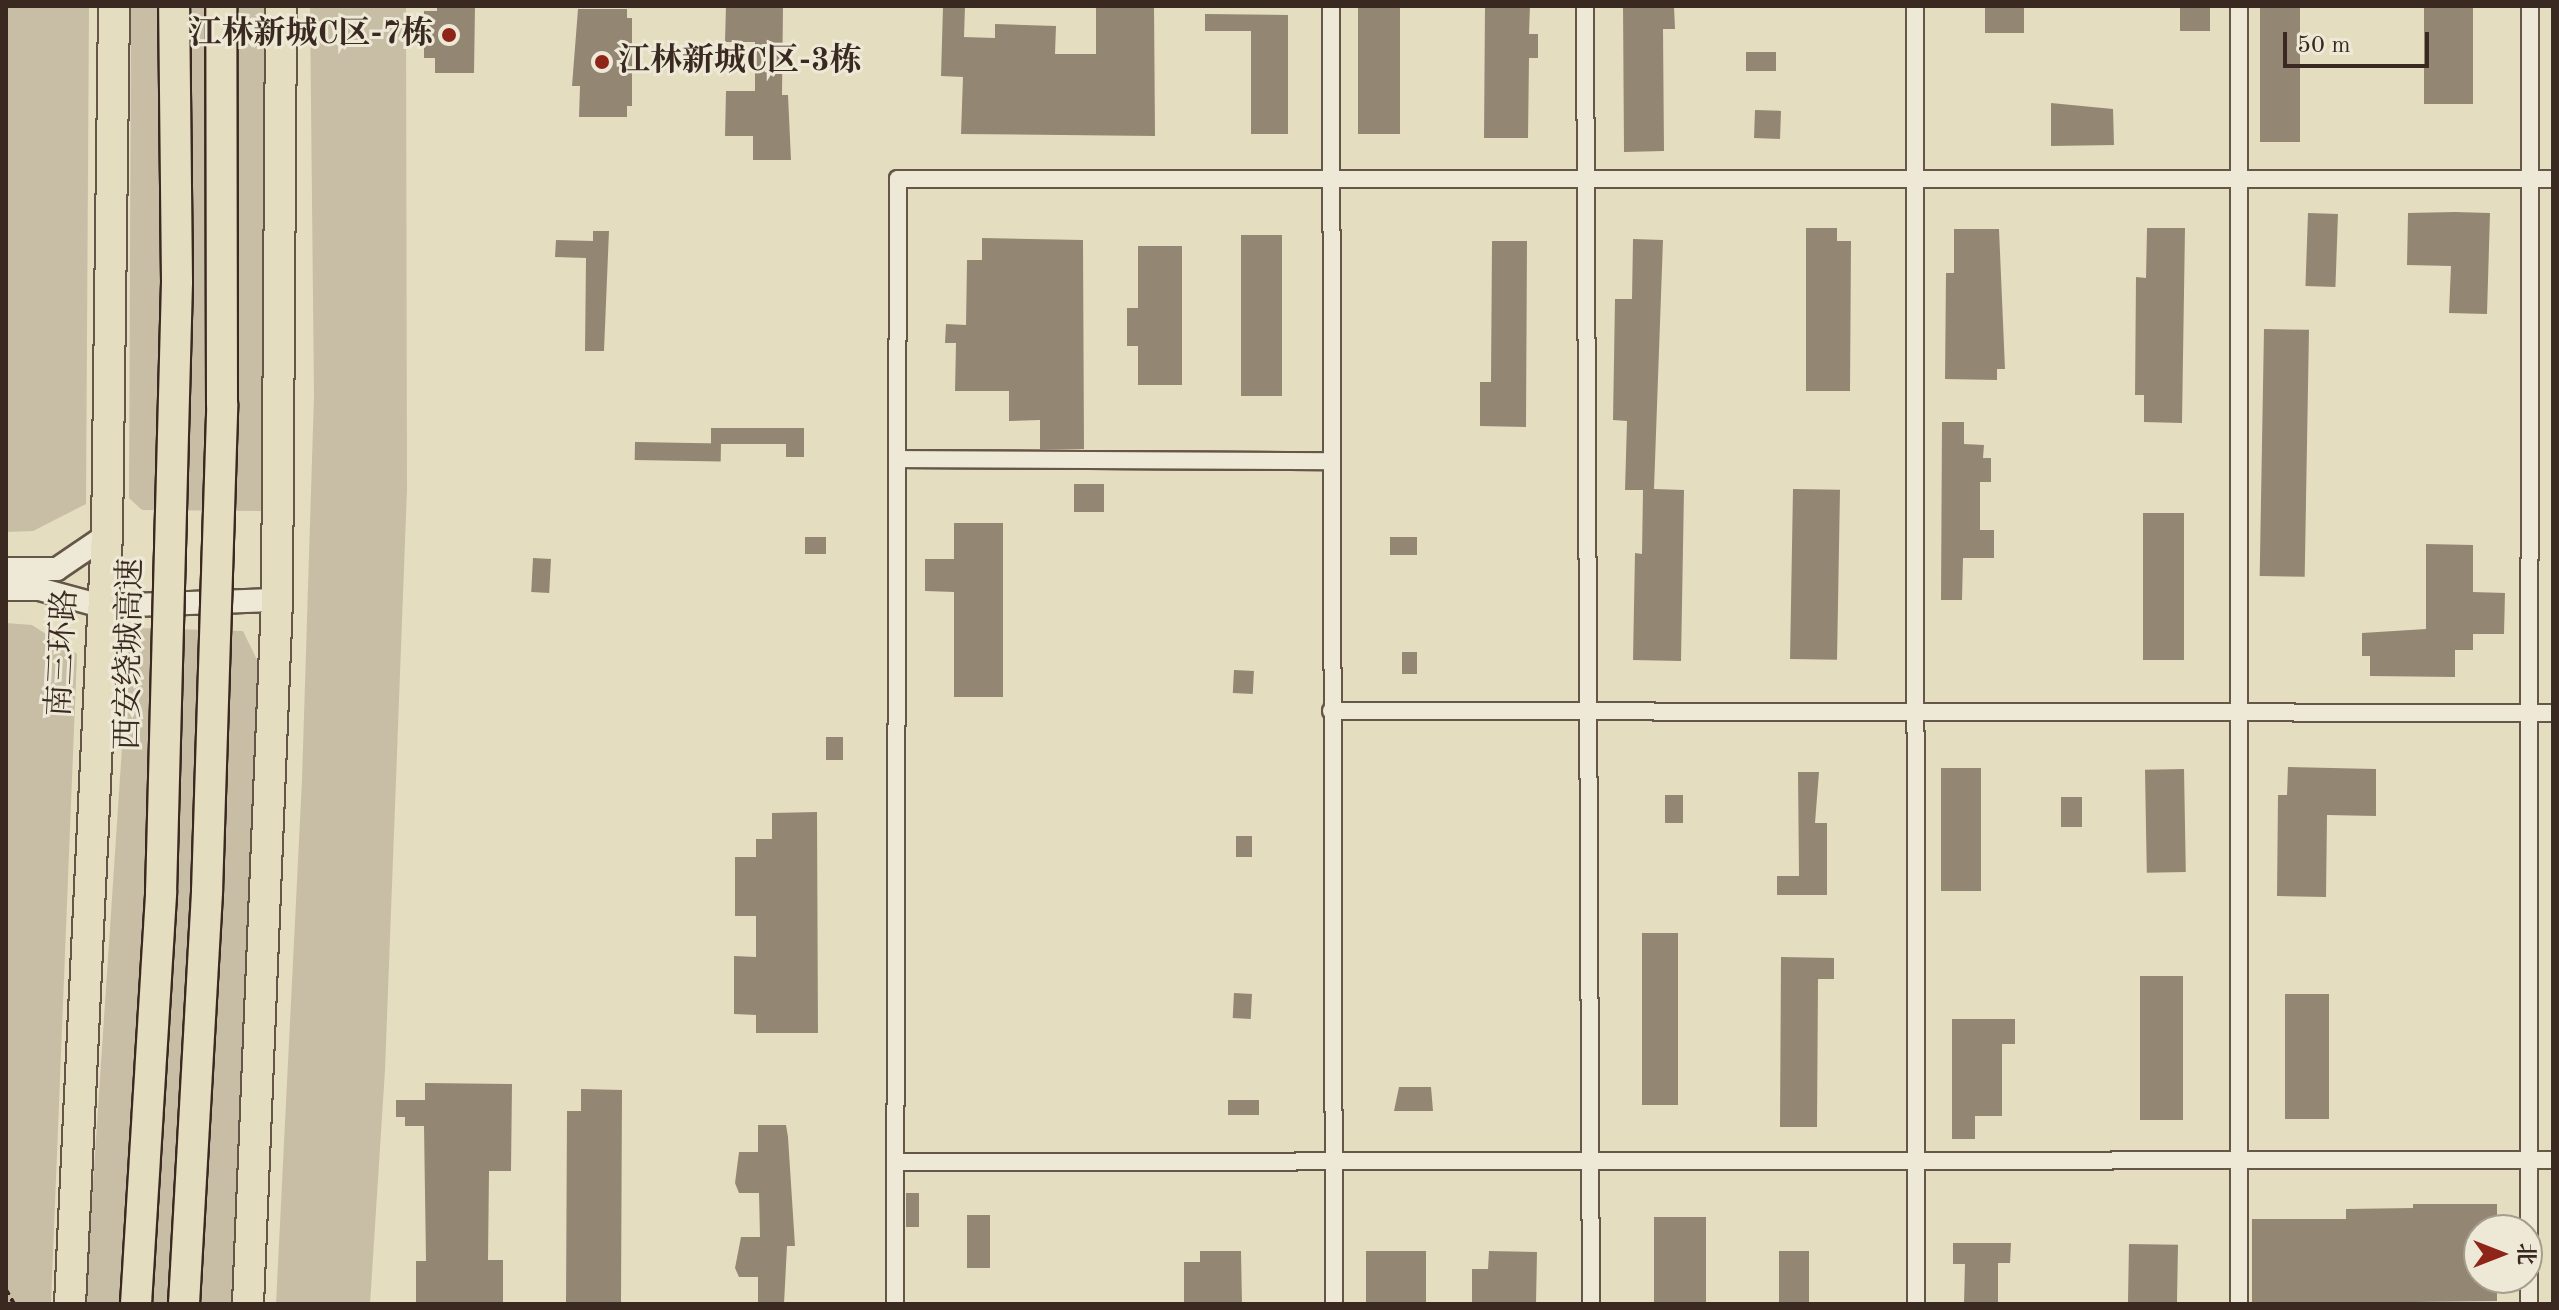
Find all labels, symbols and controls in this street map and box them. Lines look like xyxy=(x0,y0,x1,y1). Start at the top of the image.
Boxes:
place label: 江林新城C区-7栋 xyxy=(189,16,433,54)
scale bar xyxy=(2287,16,2433,66)
marker: 江林新城C区-7栋 xyxy=(440,26,458,44)
text: 50 m xyxy=(2297,34,2351,58)
place label: 江林新城C区-3栋 xyxy=(618,43,862,81)
marker: 江林新城C区-3栋 xyxy=(593,53,611,71)
street label: 西安绕城高速 xyxy=(110,558,152,750)
street label: 南三环路 xyxy=(41,588,87,718)
north arrow xyxy=(2463,1214,2543,1294)
text: 北 xyxy=(2514,1243,2536,1265)

